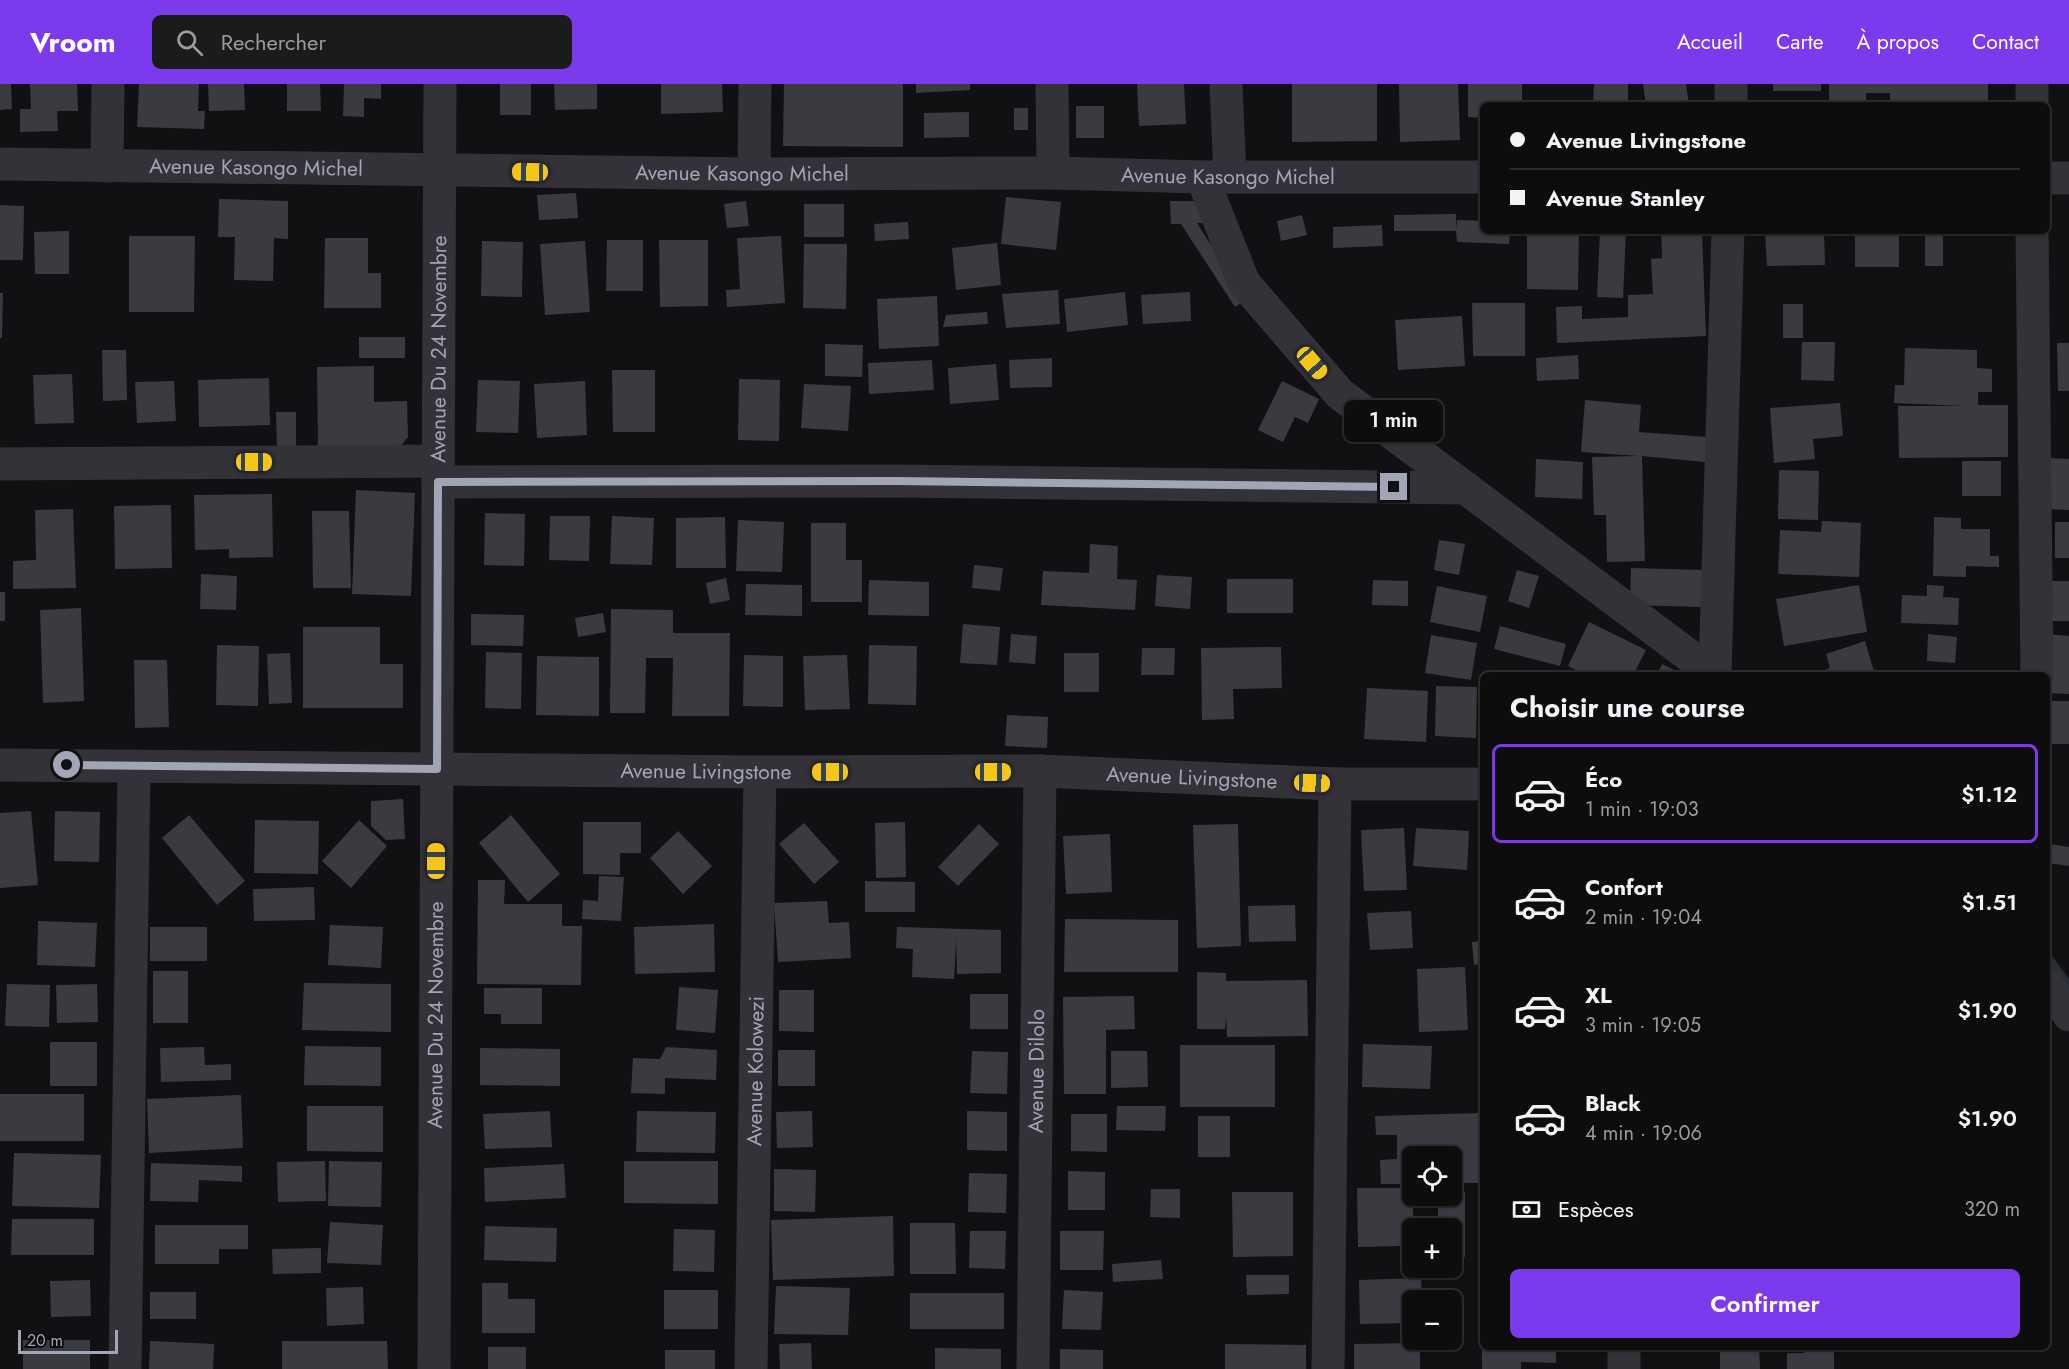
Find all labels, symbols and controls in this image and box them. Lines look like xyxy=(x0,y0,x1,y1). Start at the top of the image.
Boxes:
search box xyxy=(152,15,572,69)
text: Vroom xyxy=(30,22,116,63)
icon: search xyxy=(173,26,206,59)
text: Rechercher xyxy=(221,26,326,58)
text: Accueil xyxy=(1677,27,1743,57)
text: Carte xyxy=(1776,27,1824,57)
text: À propos xyxy=(1857,27,1939,57)
text: Contact xyxy=(1972,27,2039,57)
text: Avenue Livingstone xyxy=(1546,124,1746,156)
street label: Avenue Kasongo Michel xyxy=(149,151,363,184)
street label: Avenue Kasongo Michel xyxy=(635,157,849,189)
street label: Avenue Kasongo Michel xyxy=(1121,160,1335,192)
car xyxy=(512,163,548,181)
text: Avenue Stanley xyxy=(1546,182,1704,214)
street label: Avenue Du 24 Novembre xyxy=(423,235,454,463)
car xyxy=(1293,344,1331,382)
callout: 1 min xyxy=(1344,400,1444,442)
text: 1 min xyxy=(1369,406,1418,435)
car xyxy=(236,453,272,471)
route end xyxy=(1380,473,1407,500)
text: Choisir une course xyxy=(1510,688,1745,727)
route start xyxy=(53,751,80,778)
street label: Avenue Livingstone xyxy=(620,756,792,787)
street label: Avenue Livingstone xyxy=(1106,759,1278,796)
car xyxy=(812,763,848,781)
car xyxy=(975,763,1011,781)
text: Éco xyxy=(1585,763,1622,795)
icon: car xyxy=(1513,767,1567,821)
car xyxy=(1294,773,1330,793)
text: $1.12 xyxy=(1961,778,2017,810)
text: 1 min · 19:03 xyxy=(1585,795,1699,824)
car xyxy=(427,843,445,879)
text: Confort xyxy=(1585,871,1663,903)
icon: car xyxy=(1513,875,1567,929)
text: $1.51 xyxy=(1961,886,2017,918)
street label: Avenue Du 24 Novembre xyxy=(420,901,451,1129)
text: 2 min · 19:04 xyxy=(1585,903,1702,932)
text: XL xyxy=(1585,979,1612,1011)
icon: car xyxy=(1513,983,1567,1037)
text: $1.90 xyxy=(1958,994,2017,1026)
street label: Avenue Kolowezi xyxy=(739,996,772,1146)
street label: Avenue Dilolo xyxy=(1021,1009,1052,1133)
text: 3 min · 19:05 xyxy=(1585,1011,1701,1040)
text: Black xyxy=(1585,1087,1641,1119)
icon: car xyxy=(1513,1091,1567,1145)
text: $1.90 xyxy=(1958,1102,2017,1134)
text: 4 min · 19:06 xyxy=(1585,1119,1702,1148)
map controls xyxy=(1402,1146,1462,1350)
button: locate xyxy=(1402,1146,1462,1206)
icon: cash xyxy=(1510,1193,1543,1226)
text: Espèces xyxy=(1558,1193,1634,1225)
text: 320 m xyxy=(1964,1195,2020,1224)
button: + xyxy=(1402,1218,1462,1278)
button: Confirmer xyxy=(1510,1269,2020,1338)
button: − xyxy=(1402,1290,1462,1350)
scale bar xyxy=(18,1327,118,1354)
text: 20 m xyxy=(27,1329,63,1352)

